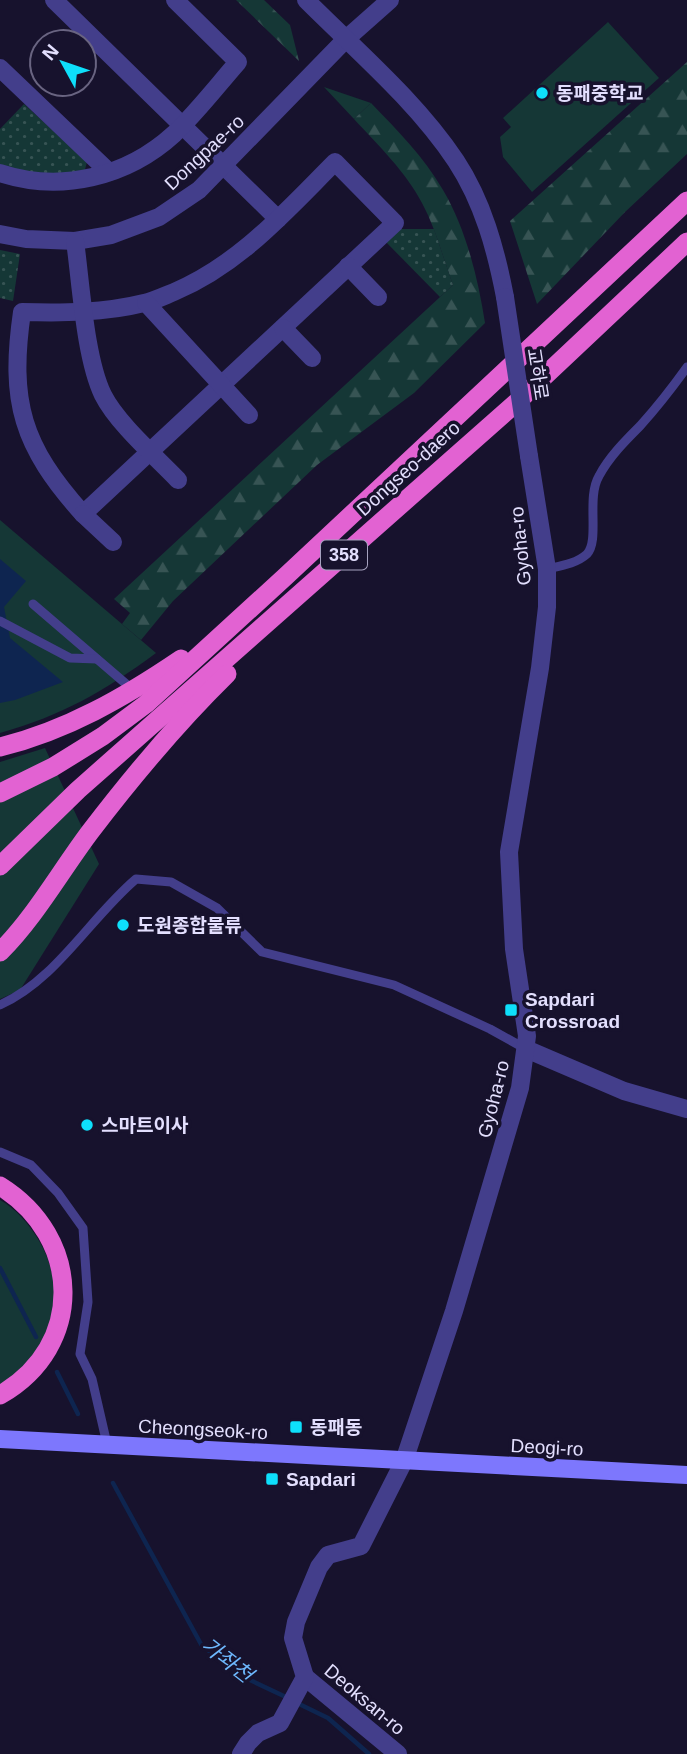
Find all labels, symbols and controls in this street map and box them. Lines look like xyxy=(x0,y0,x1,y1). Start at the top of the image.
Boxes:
north arrow xyxy=(28,28,98,98)
text: N xyxy=(38,40,63,64)
place label: 동패중학교 xyxy=(556,83,643,104)
marker: 동패중학교 xyxy=(534,85,550,101)
street label: Dongpae-ro xyxy=(160,110,248,194)
street label: 교하로 xyxy=(523,347,552,402)
street label: Dongseo-daero xyxy=(353,417,464,520)
street label: Gyoha-ro xyxy=(506,505,535,586)
road number: 358 xyxy=(321,540,367,570)
place label: 도원종합물류 xyxy=(137,915,242,936)
marker: 도원종합물류 xyxy=(115,917,131,933)
place label: Sapdari Crossroad xyxy=(525,989,620,1032)
marker: Sapdari Crossroad xyxy=(503,1002,519,1018)
street label: Gyoha-ro xyxy=(474,1058,513,1140)
place label: 스마트이사 xyxy=(101,1115,189,1136)
marker: 스마트이사 xyxy=(79,1117,95,1133)
street label: Cheongseok-ro xyxy=(138,1416,268,1443)
place label: 동패동 xyxy=(310,1417,362,1438)
marker: 동패동 xyxy=(288,1419,304,1435)
street label: Deogi-ro xyxy=(510,1435,584,1460)
place label: Sapdari xyxy=(286,1469,356,1490)
marker: Sapdari xyxy=(264,1471,280,1487)
water label: 가좌천 xyxy=(197,1633,259,1688)
street label: Deoksan-ro xyxy=(320,1660,409,1739)

